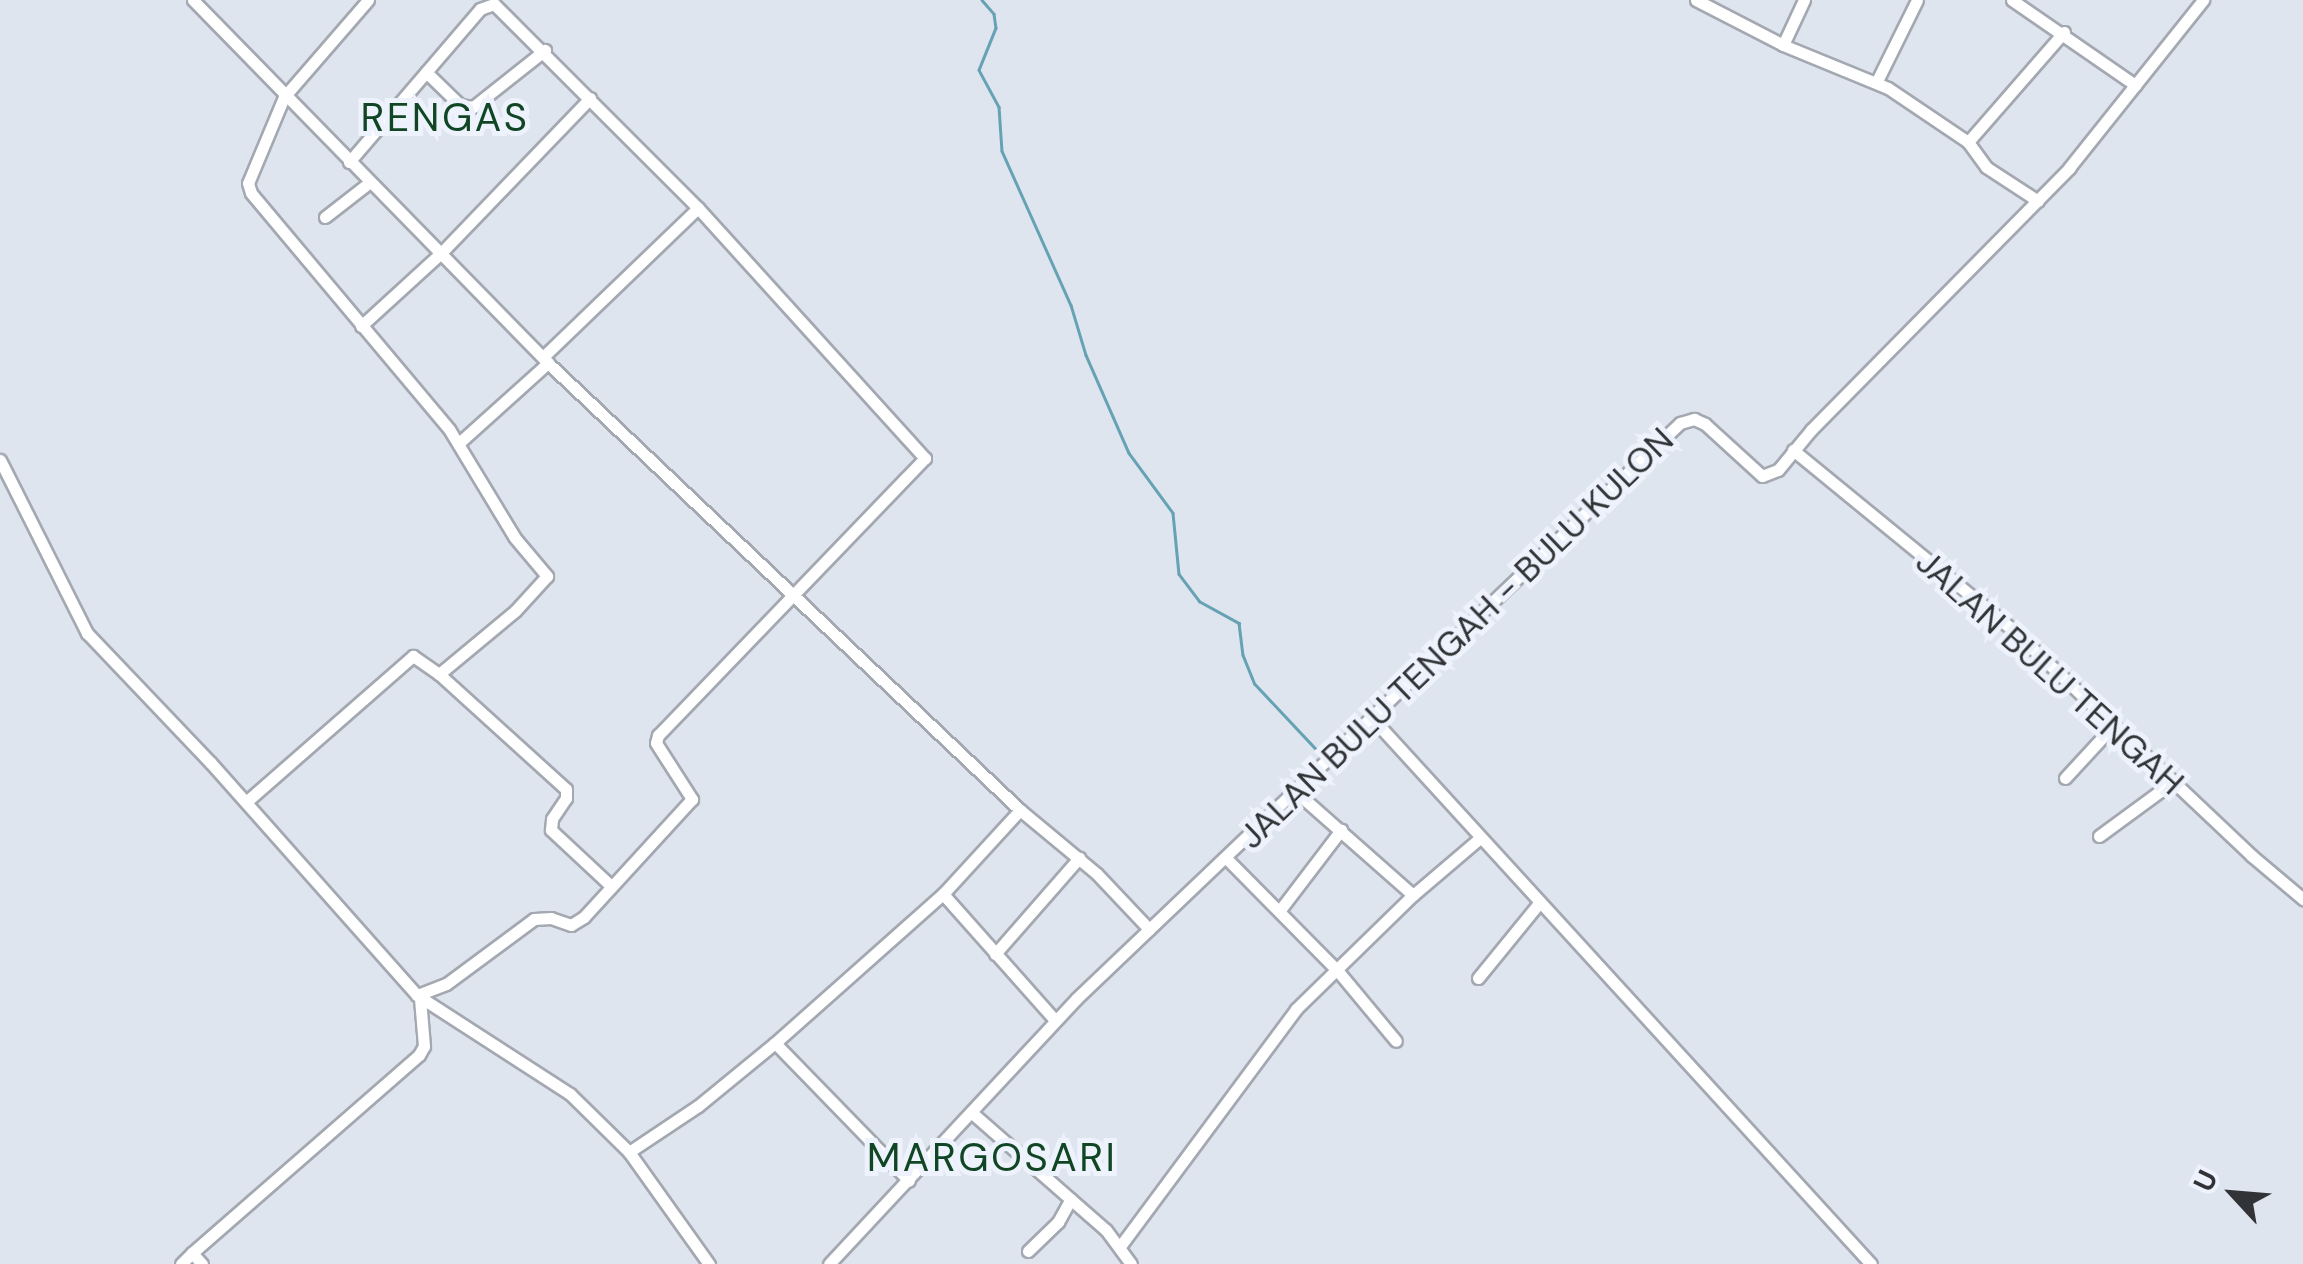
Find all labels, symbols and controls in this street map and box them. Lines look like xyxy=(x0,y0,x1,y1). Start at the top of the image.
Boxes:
district label: RENGAS xyxy=(360,93,530,141)
street label: JALAN BULU TENGAH - BULU KULON xyxy=(1230,419,1682,857)
street label: JALAN BULU TENGAH xyxy=(1907,541,2193,803)
district label: MARGOSARI xyxy=(867,1133,1117,1181)
north arrow xyxy=(2183,1144,2283,1244)
text: U xyxy=(2185,1164,2226,1197)

